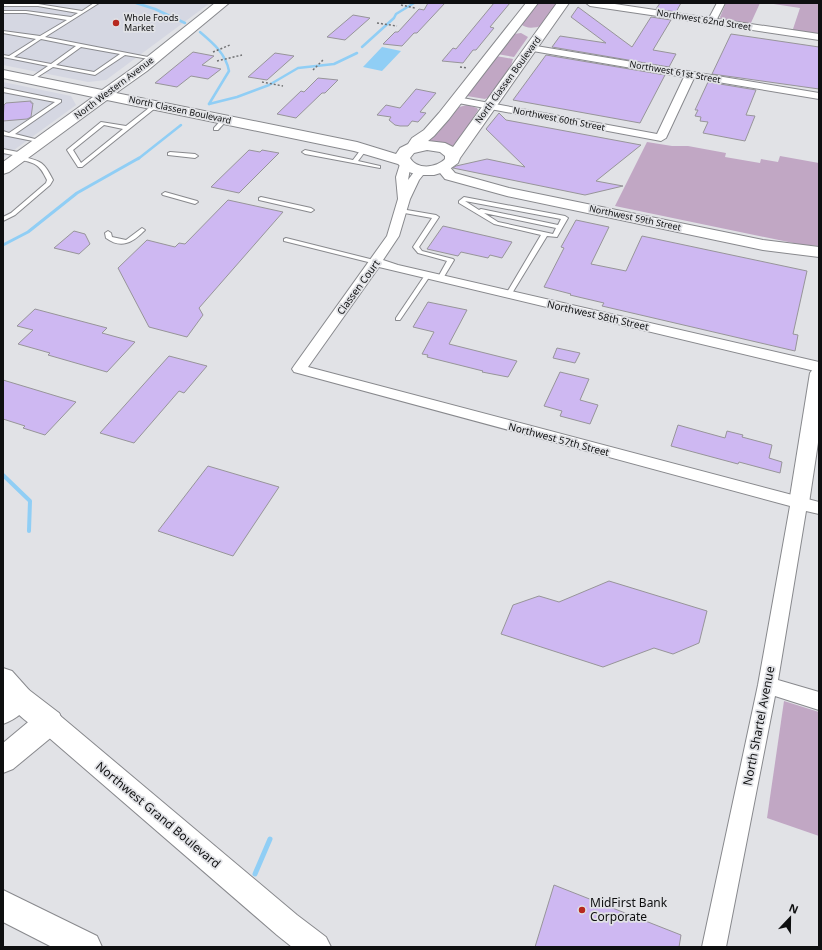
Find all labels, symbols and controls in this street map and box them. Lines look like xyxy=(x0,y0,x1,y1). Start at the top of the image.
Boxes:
street label: Northwest 62nd Street xyxy=(656,6,753,34)
place label: Whole Foods Market xyxy=(124,11,179,34)
marker: Whole Foods Market xyxy=(111,18,121,28)
street label: North Classen Boulevard xyxy=(472,34,544,126)
street label: North Western Avenue xyxy=(71,53,156,122)
street label: Northwest 61st Street xyxy=(629,57,722,86)
street label: North Classen Boulevard xyxy=(128,92,233,127)
street label: Northwest 60th Street xyxy=(512,103,607,134)
street label: Northwest 59th Street xyxy=(588,201,683,234)
street label: Classen Court xyxy=(333,256,383,317)
street label: Northwest 58th Street xyxy=(546,297,651,334)
street label: Northwest 57th Street xyxy=(507,419,611,459)
street label: North Shartel Avenue xyxy=(739,665,778,787)
street label: Northwest Grand Boulevard xyxy=(92,757,224,872)
place label: MidFirst Bank Corporate xyxy=(590,894,668,925)
north arrow xyxy=(770,898,810,938)
text: N xyxy=(787,900,801,917)
marker: MidFirst Bank Corporate xyxy=(577,905,587,915)

